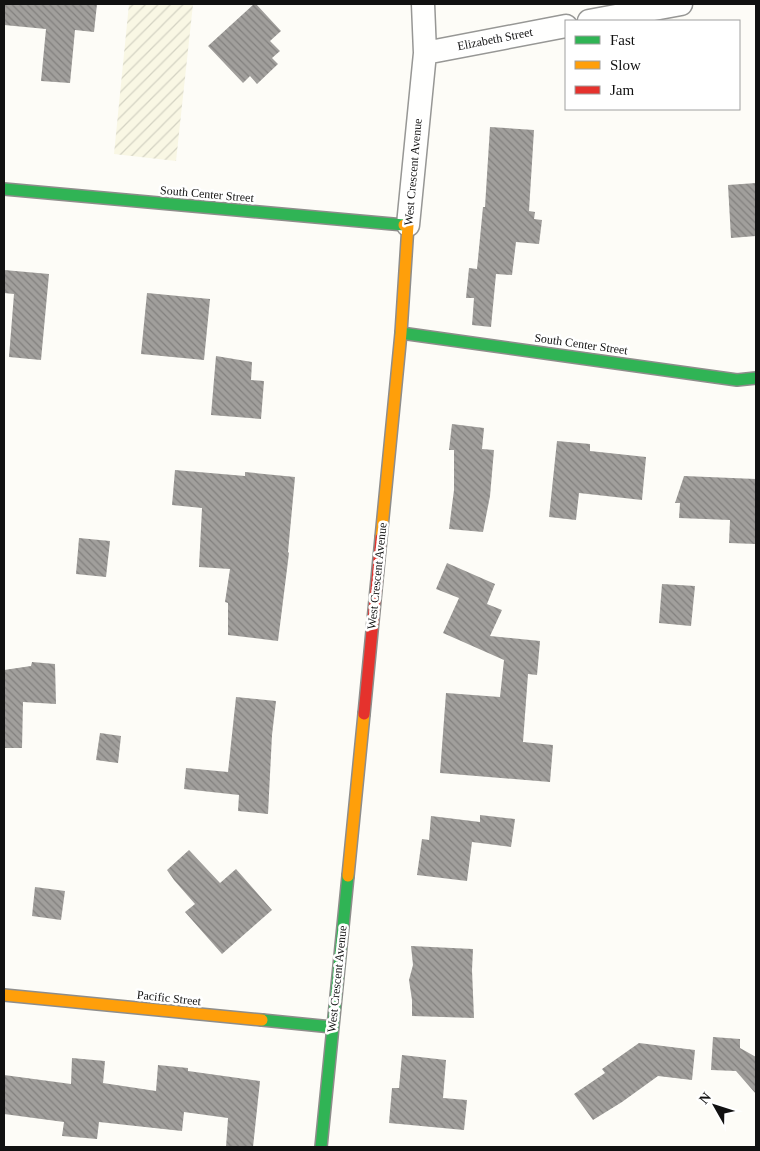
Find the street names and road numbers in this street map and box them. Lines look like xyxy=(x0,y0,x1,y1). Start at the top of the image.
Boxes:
street label: Elizabeth Street xyxy=(456,25,534,53)
street label: West Crescent Avenue xyxy=(401,118,425,226)
street label: South Center Street xyxy=(160,183,255,205)
street label: South Center Street xyxy=(533,331,629,358)
street label: West Crescent Avenue xyxy=(364,522,390,630)
street label: West Crescent Avenue xyxy=(324,925,350,1033)
street label: Pacific Street xyxy=(136,988,202,1008)

